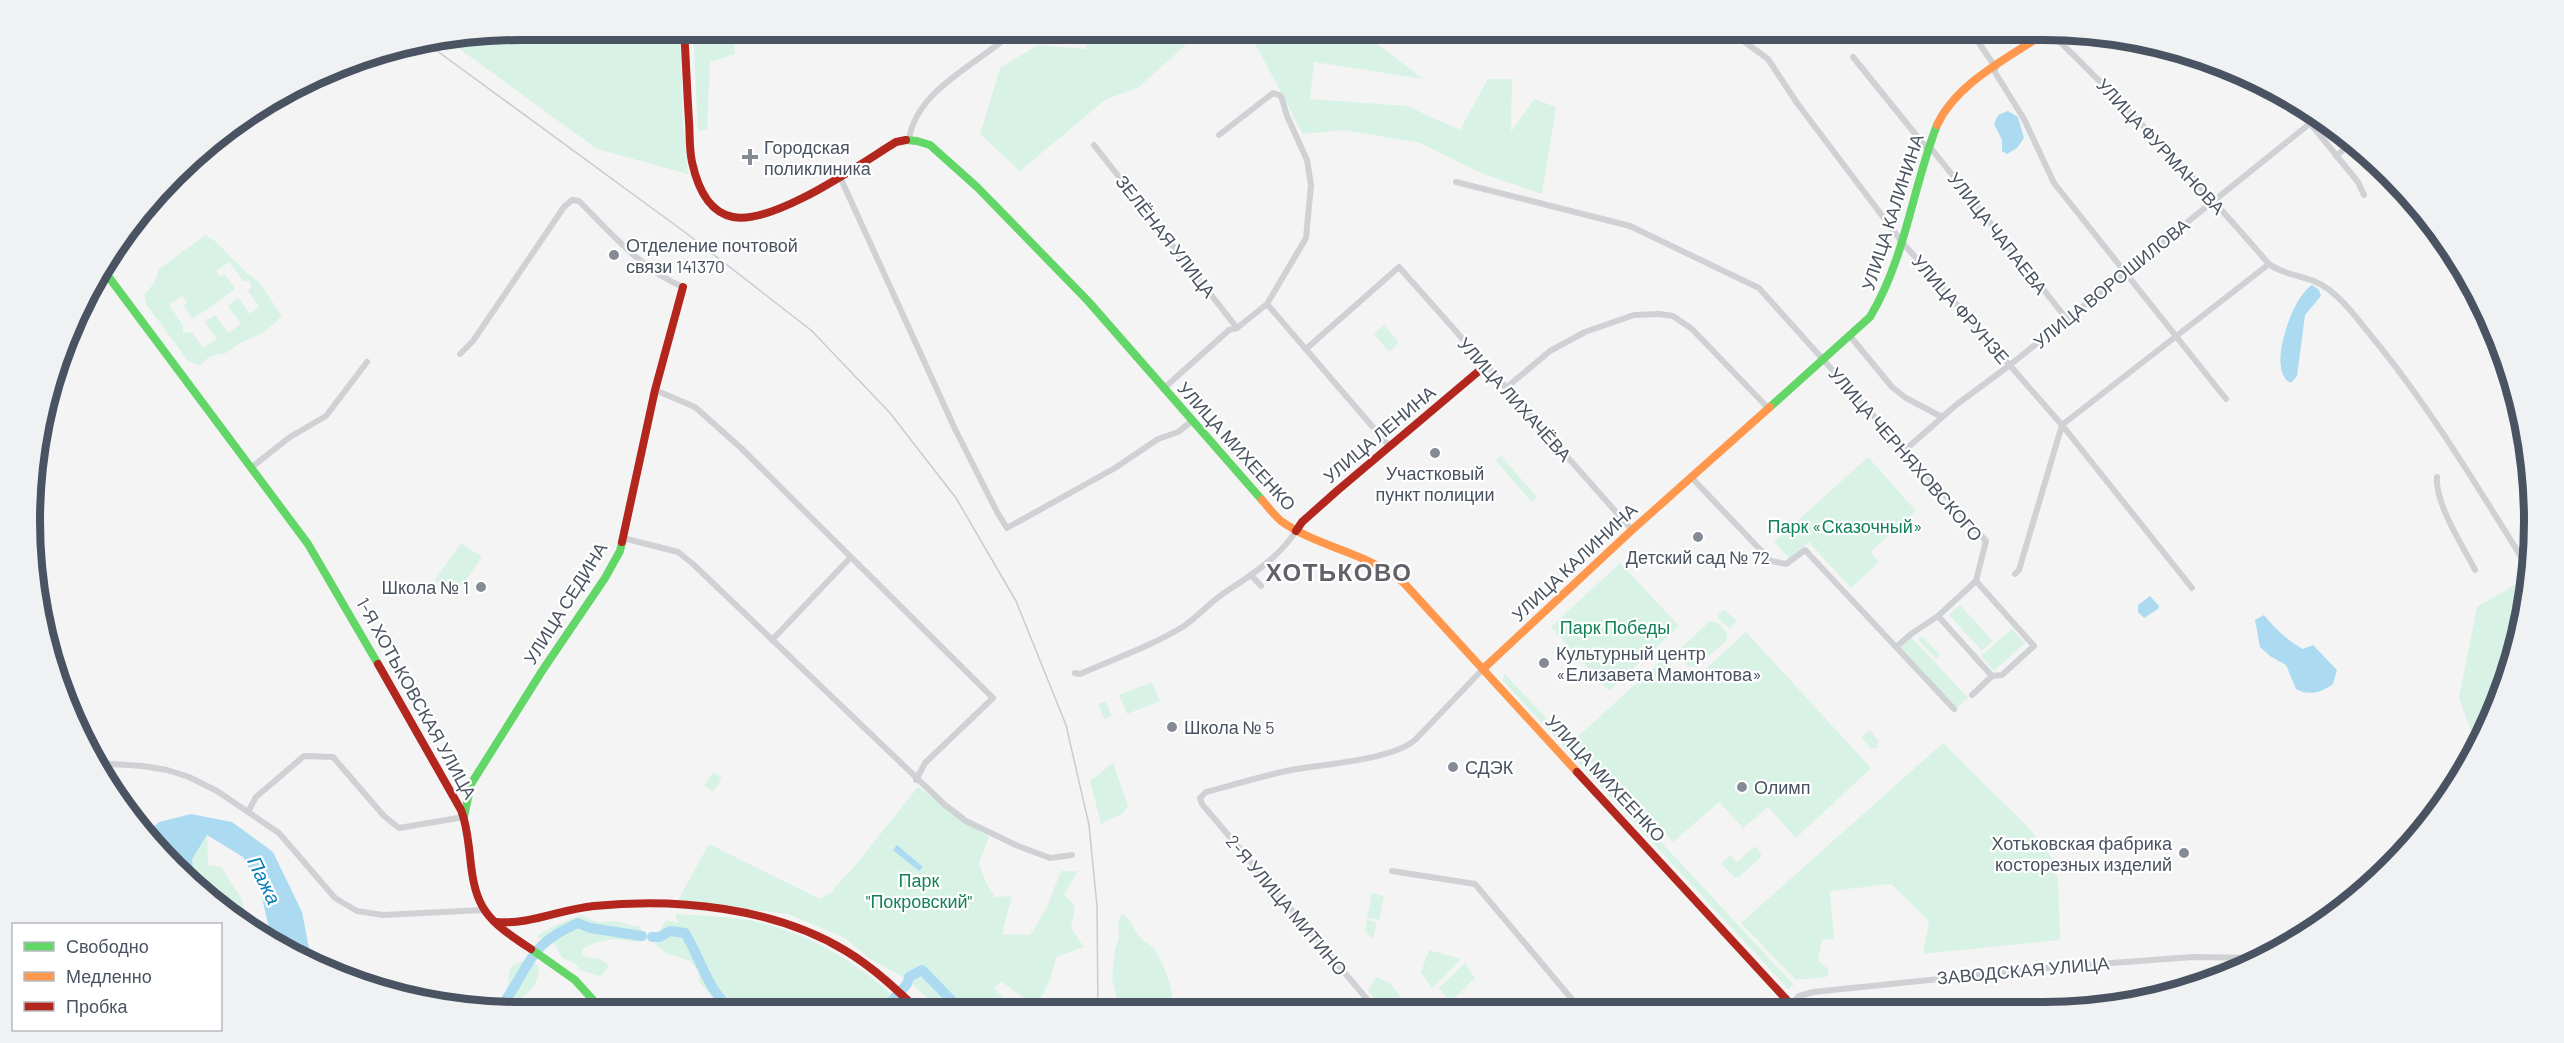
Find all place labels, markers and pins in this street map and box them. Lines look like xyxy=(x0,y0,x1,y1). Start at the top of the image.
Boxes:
place label: Городская поликлиника xyxy=(764,136,872,179)
marker: Городская поликлиника xyxy=(741,148,759,166)
place label: Отделение почтовой связи 141370 xyxy=(626,234,798,277)
marker: Отделение почтовой связи 141370 xyxy=(607,248,621,262)
marker: Участковый пункт полиции xyxy=(1428,446,1442,460)
place label: Участковый пункт полиции xyxy=(1376,462,1494,505)
marker: Детский сад № 72 xyxy=(1691,530,1705,544)
place label: Детский сад № 72 xyxy=(1626,546,1770,568)
place label: Школа № 1 xyxy=(381,576,469,598)
marker: Школа № 1 xyxy=(474,580,488,594)
place label: Культурный центр «Елизавета Мамонтова» xyxy=(1556,642,1762,685)
marker: Культурный центр «Елизавета Мамонтова» xyxy=(1537,656,1551,670)
place label: Школа № 5 xyxy=(1184,716,1274,738)
marker: Школа № 5 xyxy=(1165,720,1179,734)
place label: СДЭК xyxy=(1465,756,1514,778)
marker: СДЭК xyxy=(1446,760,1460,774)
place label: Олимп xyxy=(1754,776,1810,798)
marker: Олимп xyxy=(1735,780,1749,794)
place label: Хотьковская фабрика косторезных изделий xyxy=(1991,832,2173,875)
marker: Хотьковская фабрика косторезных изделий xyxy=(2177,846,2191,860)

